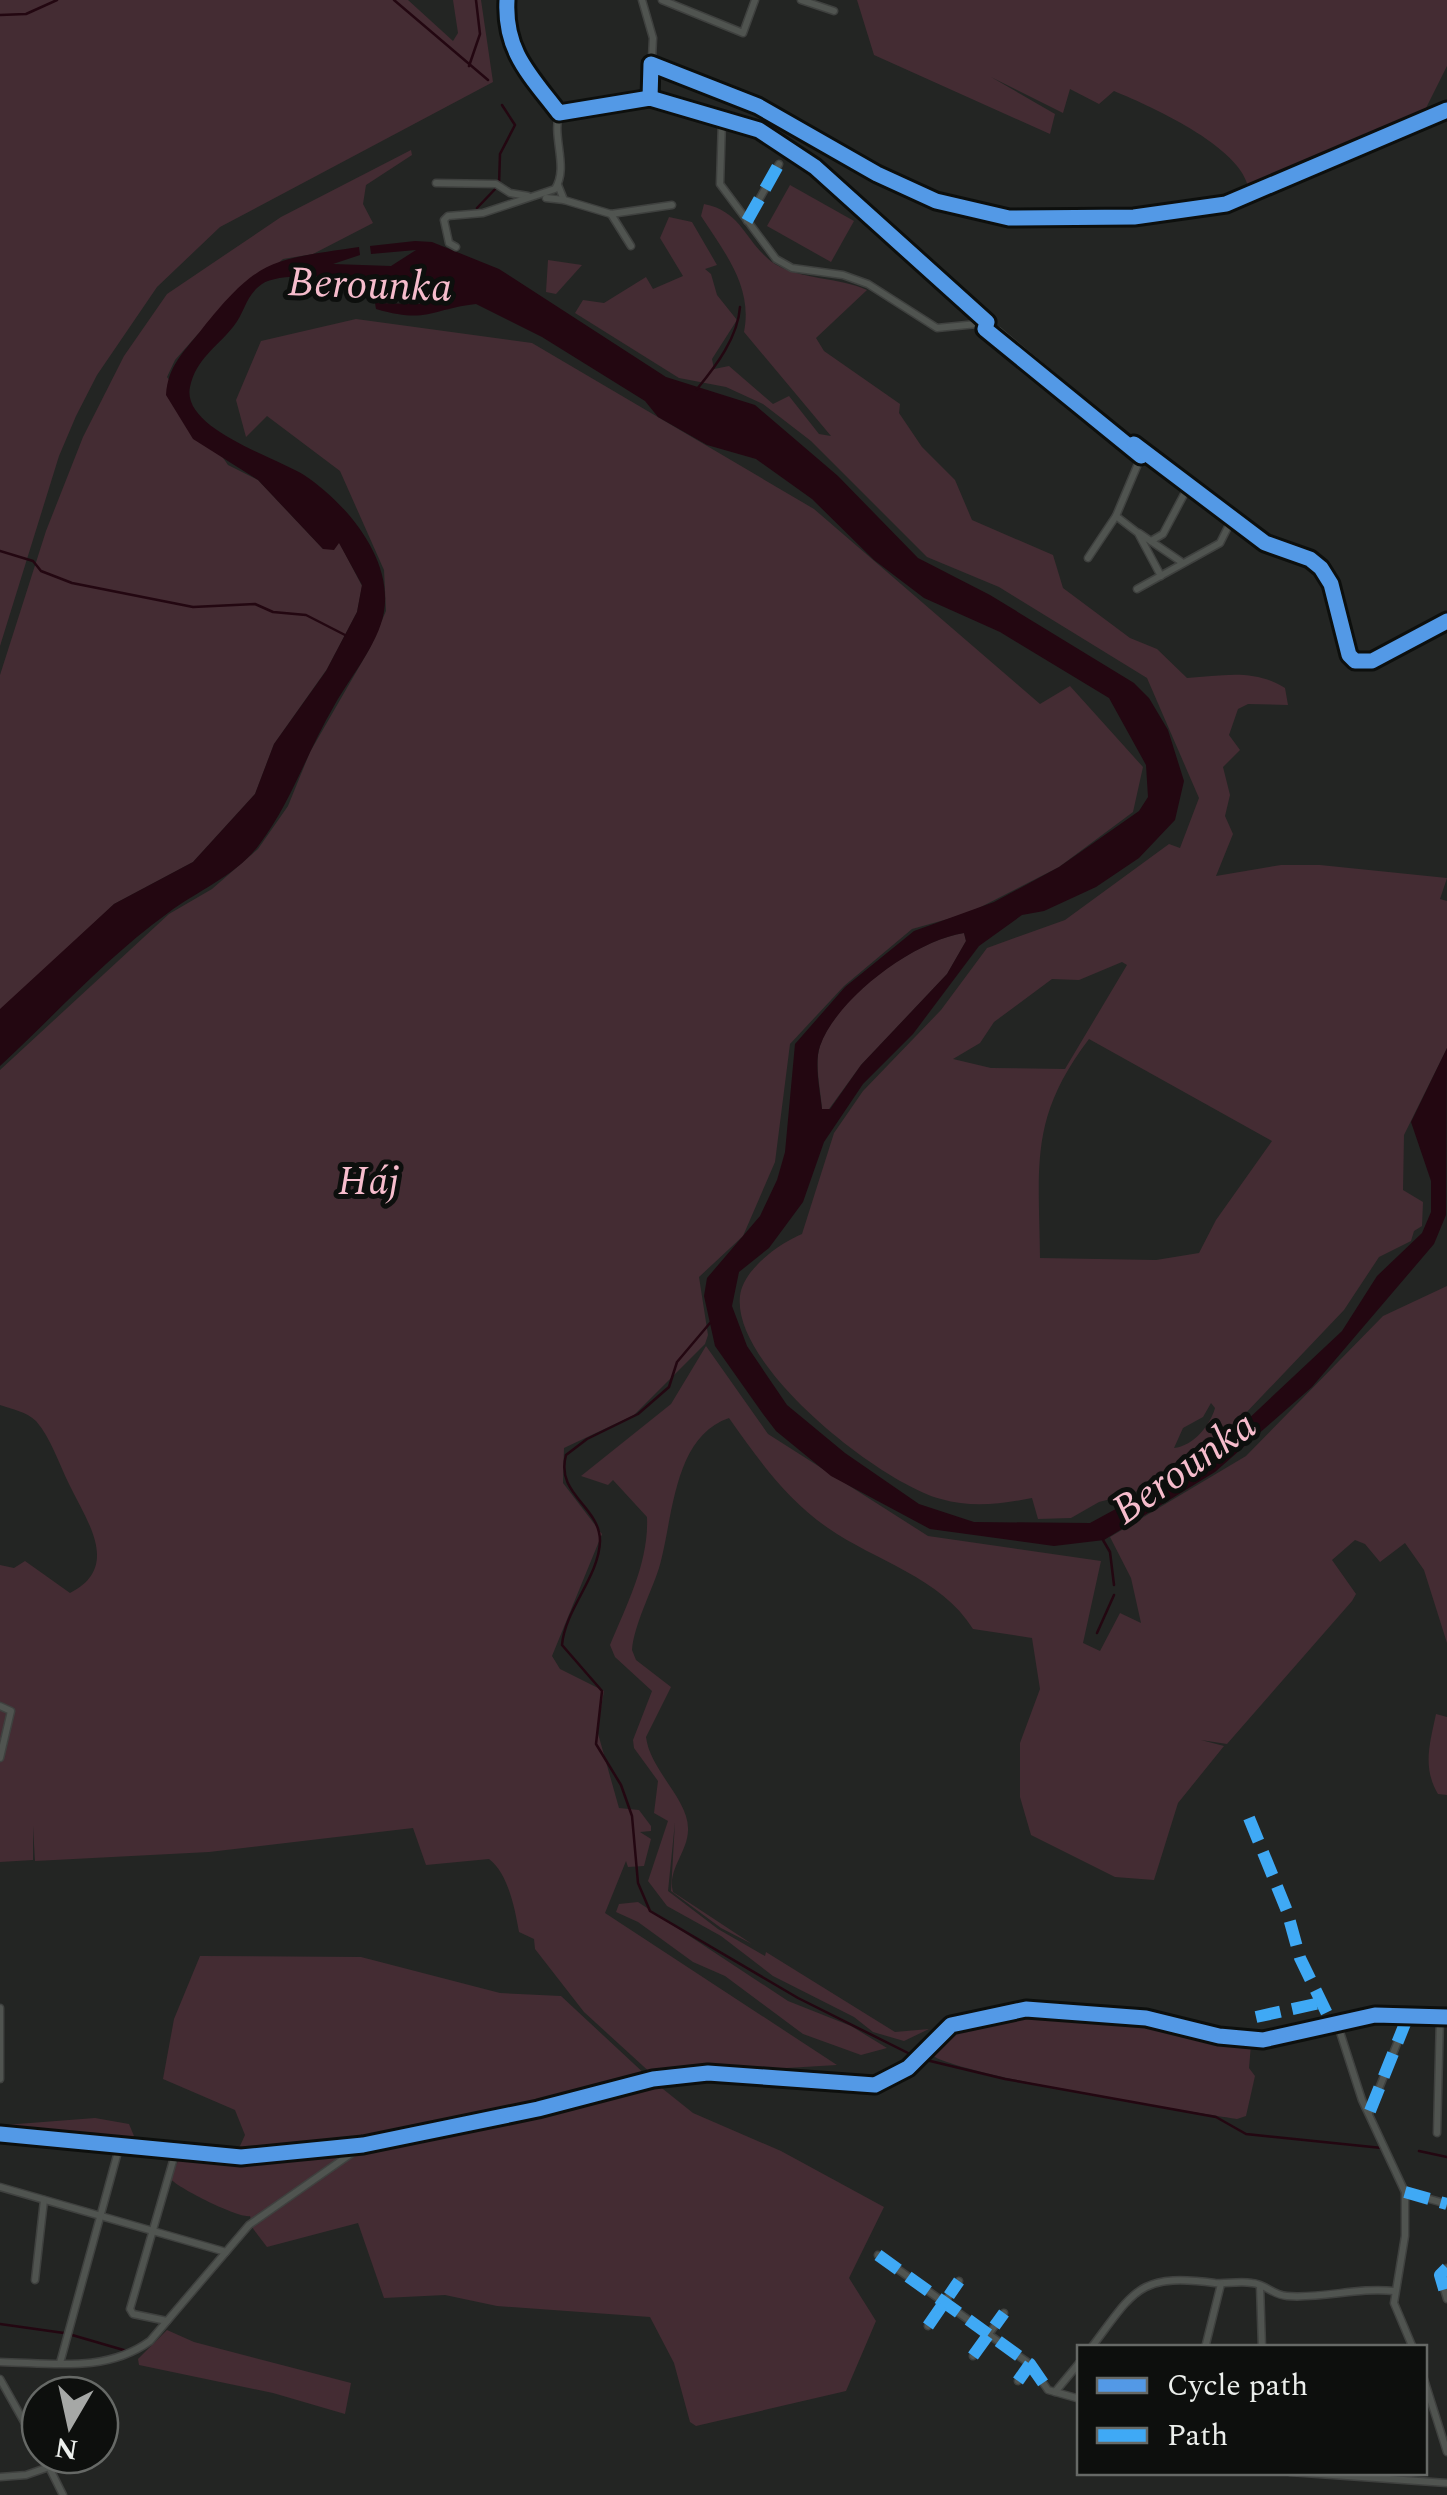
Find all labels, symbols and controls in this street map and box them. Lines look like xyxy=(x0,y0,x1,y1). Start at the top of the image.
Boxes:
water label: Berounka xyxy=(287,251,453,320)
park label: Háj xyxy=(338,1152,400,1213)
water label: Berounka xyxy=(1099,1395,1270,1541)
legend xyxy=(1077,2345,1427,2475)
text: Cycle path xyxy=(1167,2363,1308,2409)
north arrow xyxy=(20,2375,120,2475)
text: Path xyxy=(1167,2413,1228,2459)
text: N xyxy=(52,2425,81,2471)

